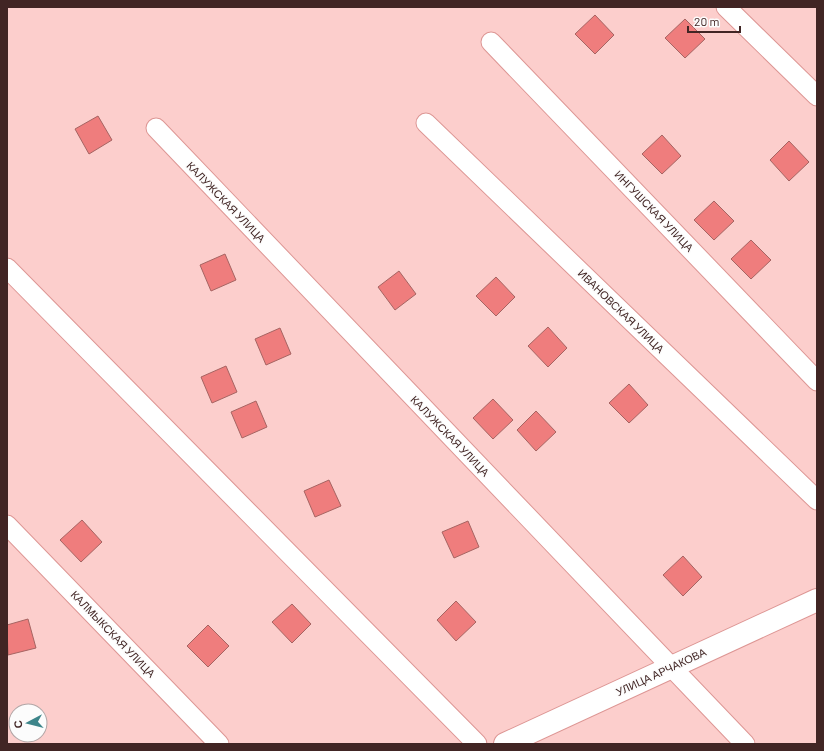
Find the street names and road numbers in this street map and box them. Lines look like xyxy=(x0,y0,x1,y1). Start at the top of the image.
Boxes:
street label: КАЛУЖСКАЯ УЛИЦА xyxy=(184,159,269,245)
street label: ИНГУШСКАЯ УЛИЦА xyxy=(612,167,697,254)
street label: ИВАНОВСКАЯ УЛИЦА xyxy=(576,266,668,356)
street label: КАЛУЖСКАЯ УЛИЦА xyxy=(408,393,493,479)
street label: КАЛМЫКСКАЯ УЛИЦА xyxy=(69,588,159,680)
street label: УЛИЦА АРЧАКОВА xyxy=(614,645,709,698)

